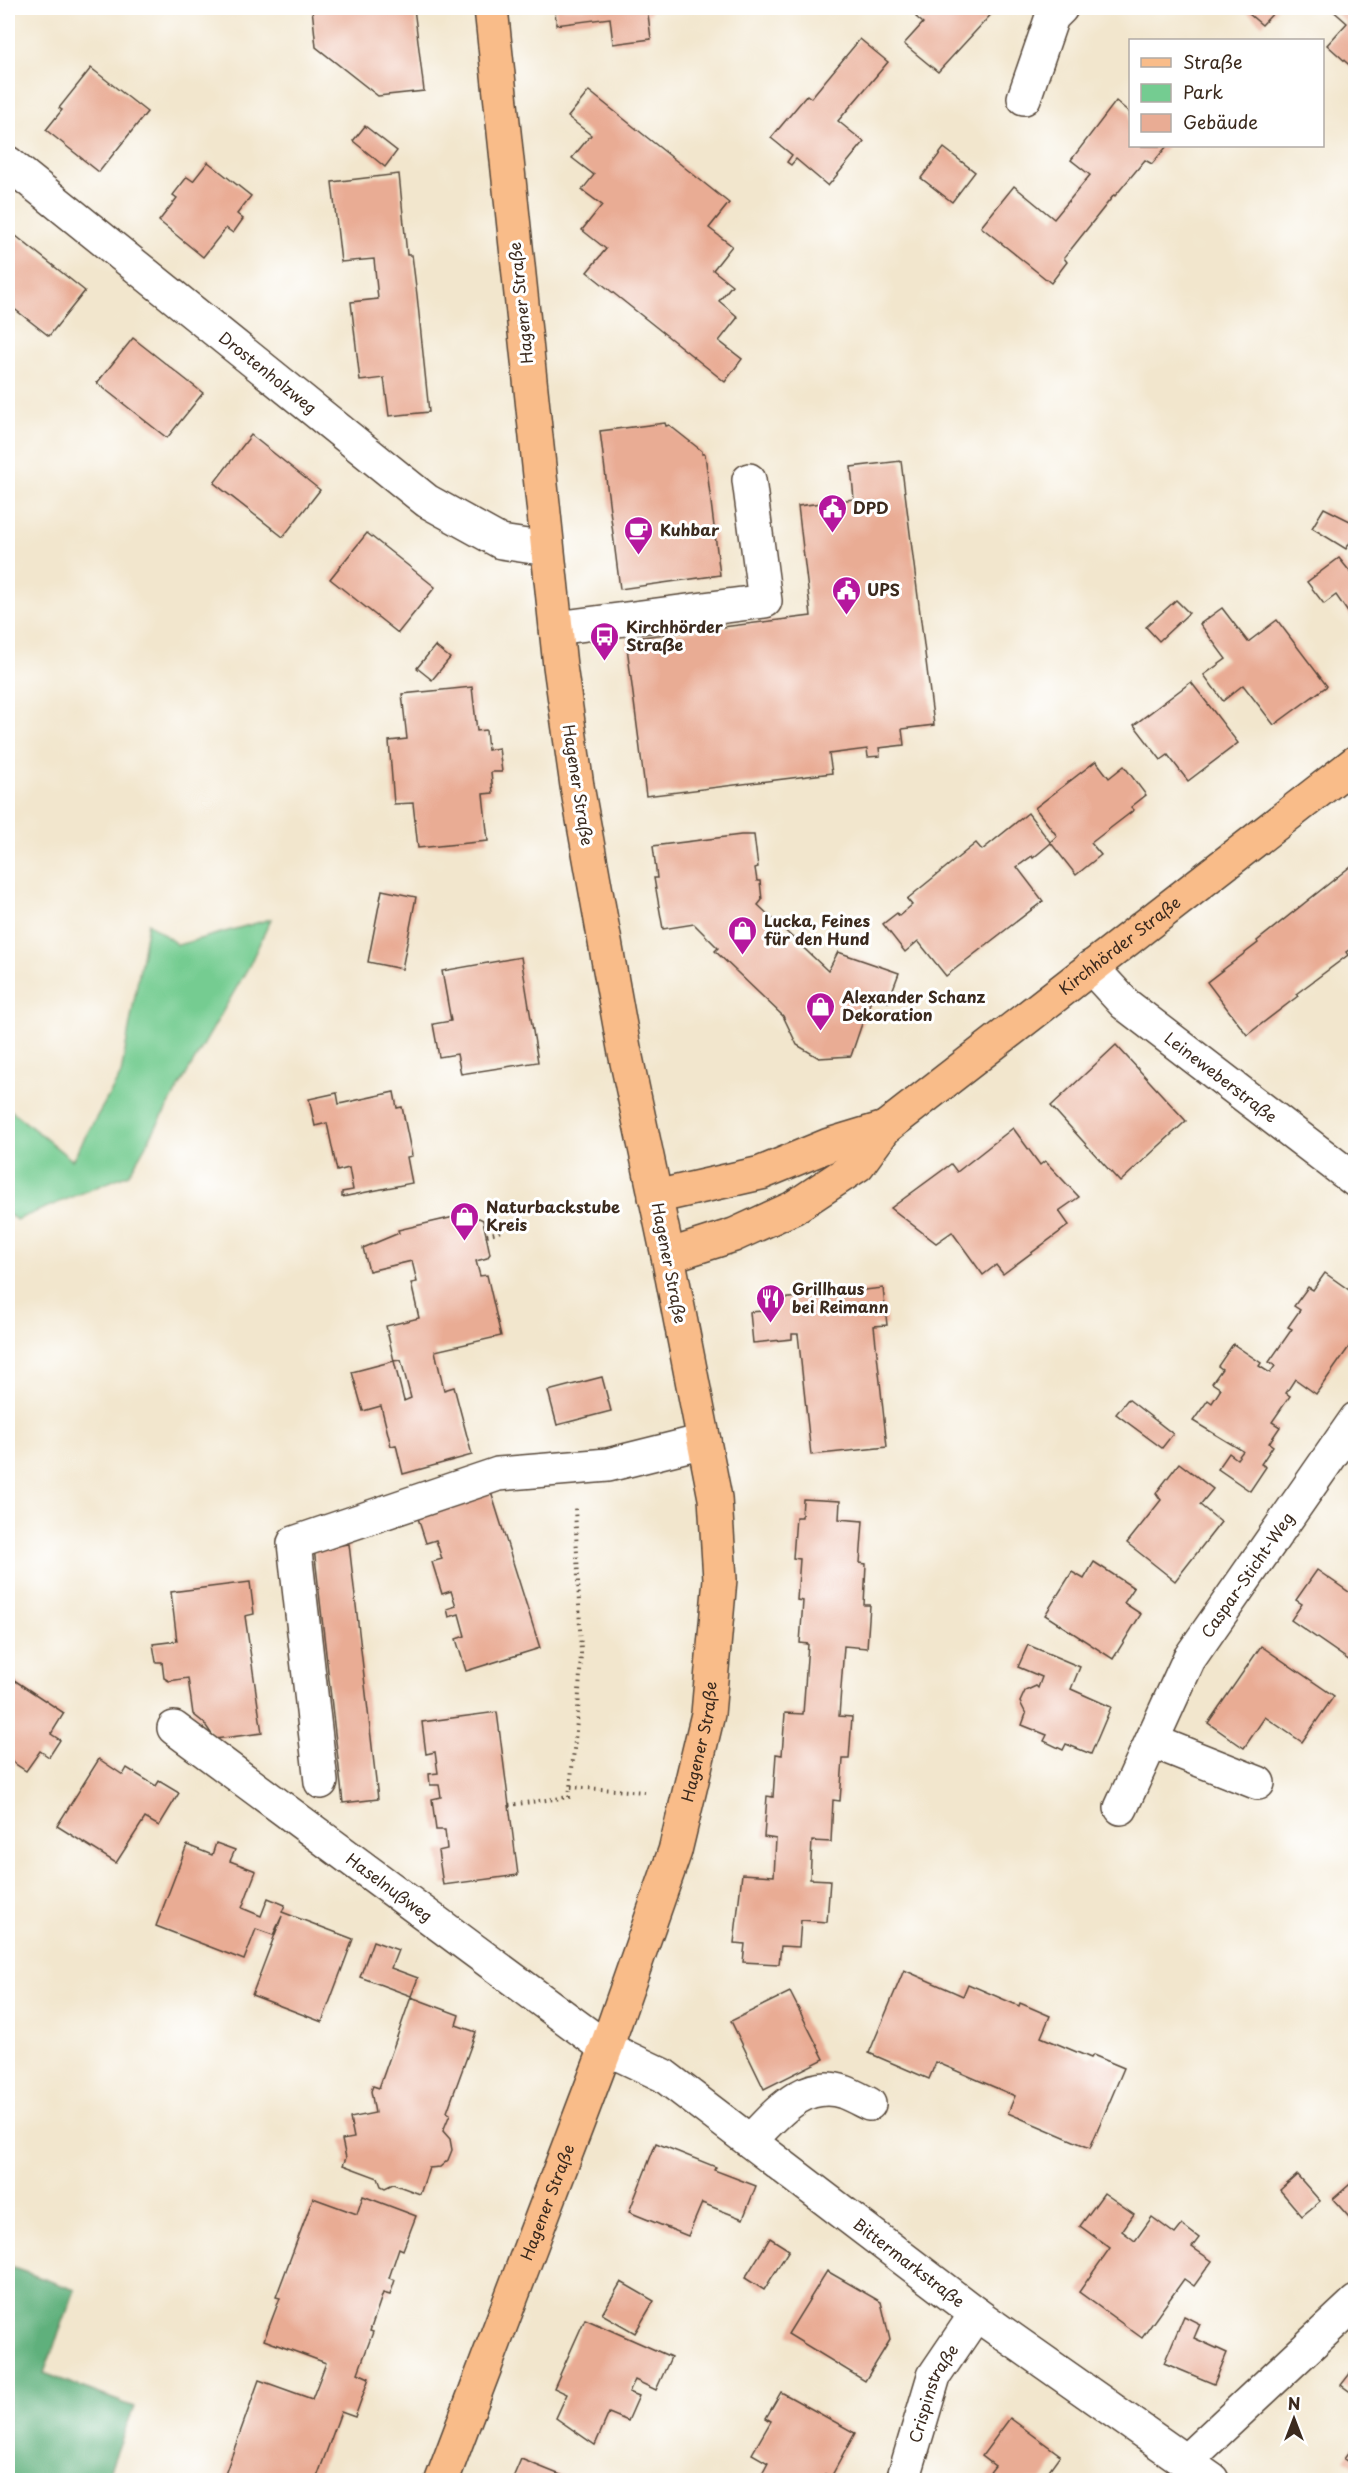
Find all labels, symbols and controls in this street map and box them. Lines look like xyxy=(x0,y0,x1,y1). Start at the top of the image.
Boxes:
legend xyxy=(1129,39,1324,147)
text: Straße xyxy=(1183,48,1243,75)
text: Park xyxy=(1183,78,1223,105)
text: Gebäude xyxy=(1183,108,1258,135)
street label: Hagener Straße xyxy=(502,241,538,365)
street label: Drostenholzweg xyxy=(214,325,323,419)
public building icon: DPD xyxy=(816,492,848,534)
place label: DPD xyxy=(853,495,889,519)
cafe icon: Kuhbar xyxy=(623,514,655,556)
place label: Kuhbar xyxy=(660,517,720,541)
public building icon: UPS xyxy=(830,574,862,616)
place label: UPS xyxy=(867,577,900,601)
place label: Kirchhörder Straße xyxy=(626,614,724,656)
bus stop icon: Kirchhörder Straße xyxy=(589,620,621,662)
street label: Hagener Straße xyxy=(558,722,600,847)
street label: Kirchhörder Straße xyxy=(1053,890,1185,1000)
place label: Lucka, Feines für den Hund xyxy=(764,908,870,950)
shop icon: Lucka, Feines für den Hund xyxy=(727,914,759,956)
place label: Alexander Schanz Dekoration xyxy=(841,984,986,1026)
shop icon: Alexander Schanz Dekoration xyxy=(805,990,837,1032)
street label: Leineweberstraße xyxy=(1160,1026,1283,1128)
place label: Naturbackstube Kreis xyxy=(486,1194,620,1236)
shop icon: Naturbackstube Kreis xyxy=(449,1200,481,1242)
street label: Hagener Straße xyxy=(647,1200,693,1325)
place label: Grillhaus bei Reimann xyxy=(792,1276,889,1318)
restaurant icon: Grillhaus bei Reimann xyxy=(755,1282,787,1324)
street label: Caspar-Sticht-Weg xyxy=(1194,1507,1299,1642)
street label: Hagener Straße xyxy=(674,1680,722,1804)
street label: Haselnußweg xyxy=(342,1847,438,1927)
street label: Hagener Straße xyxy=(513,2140,579,2264)
street label: Bittermarkstraße xyxy=(849,2211,970,2312)
street label: Crispinstraße xyxy=(902,2339,963,2446)
north arrow xyxy=(1264,2389,1324,2449)
text: N xyxy=(1288,2391,1300,2415)

